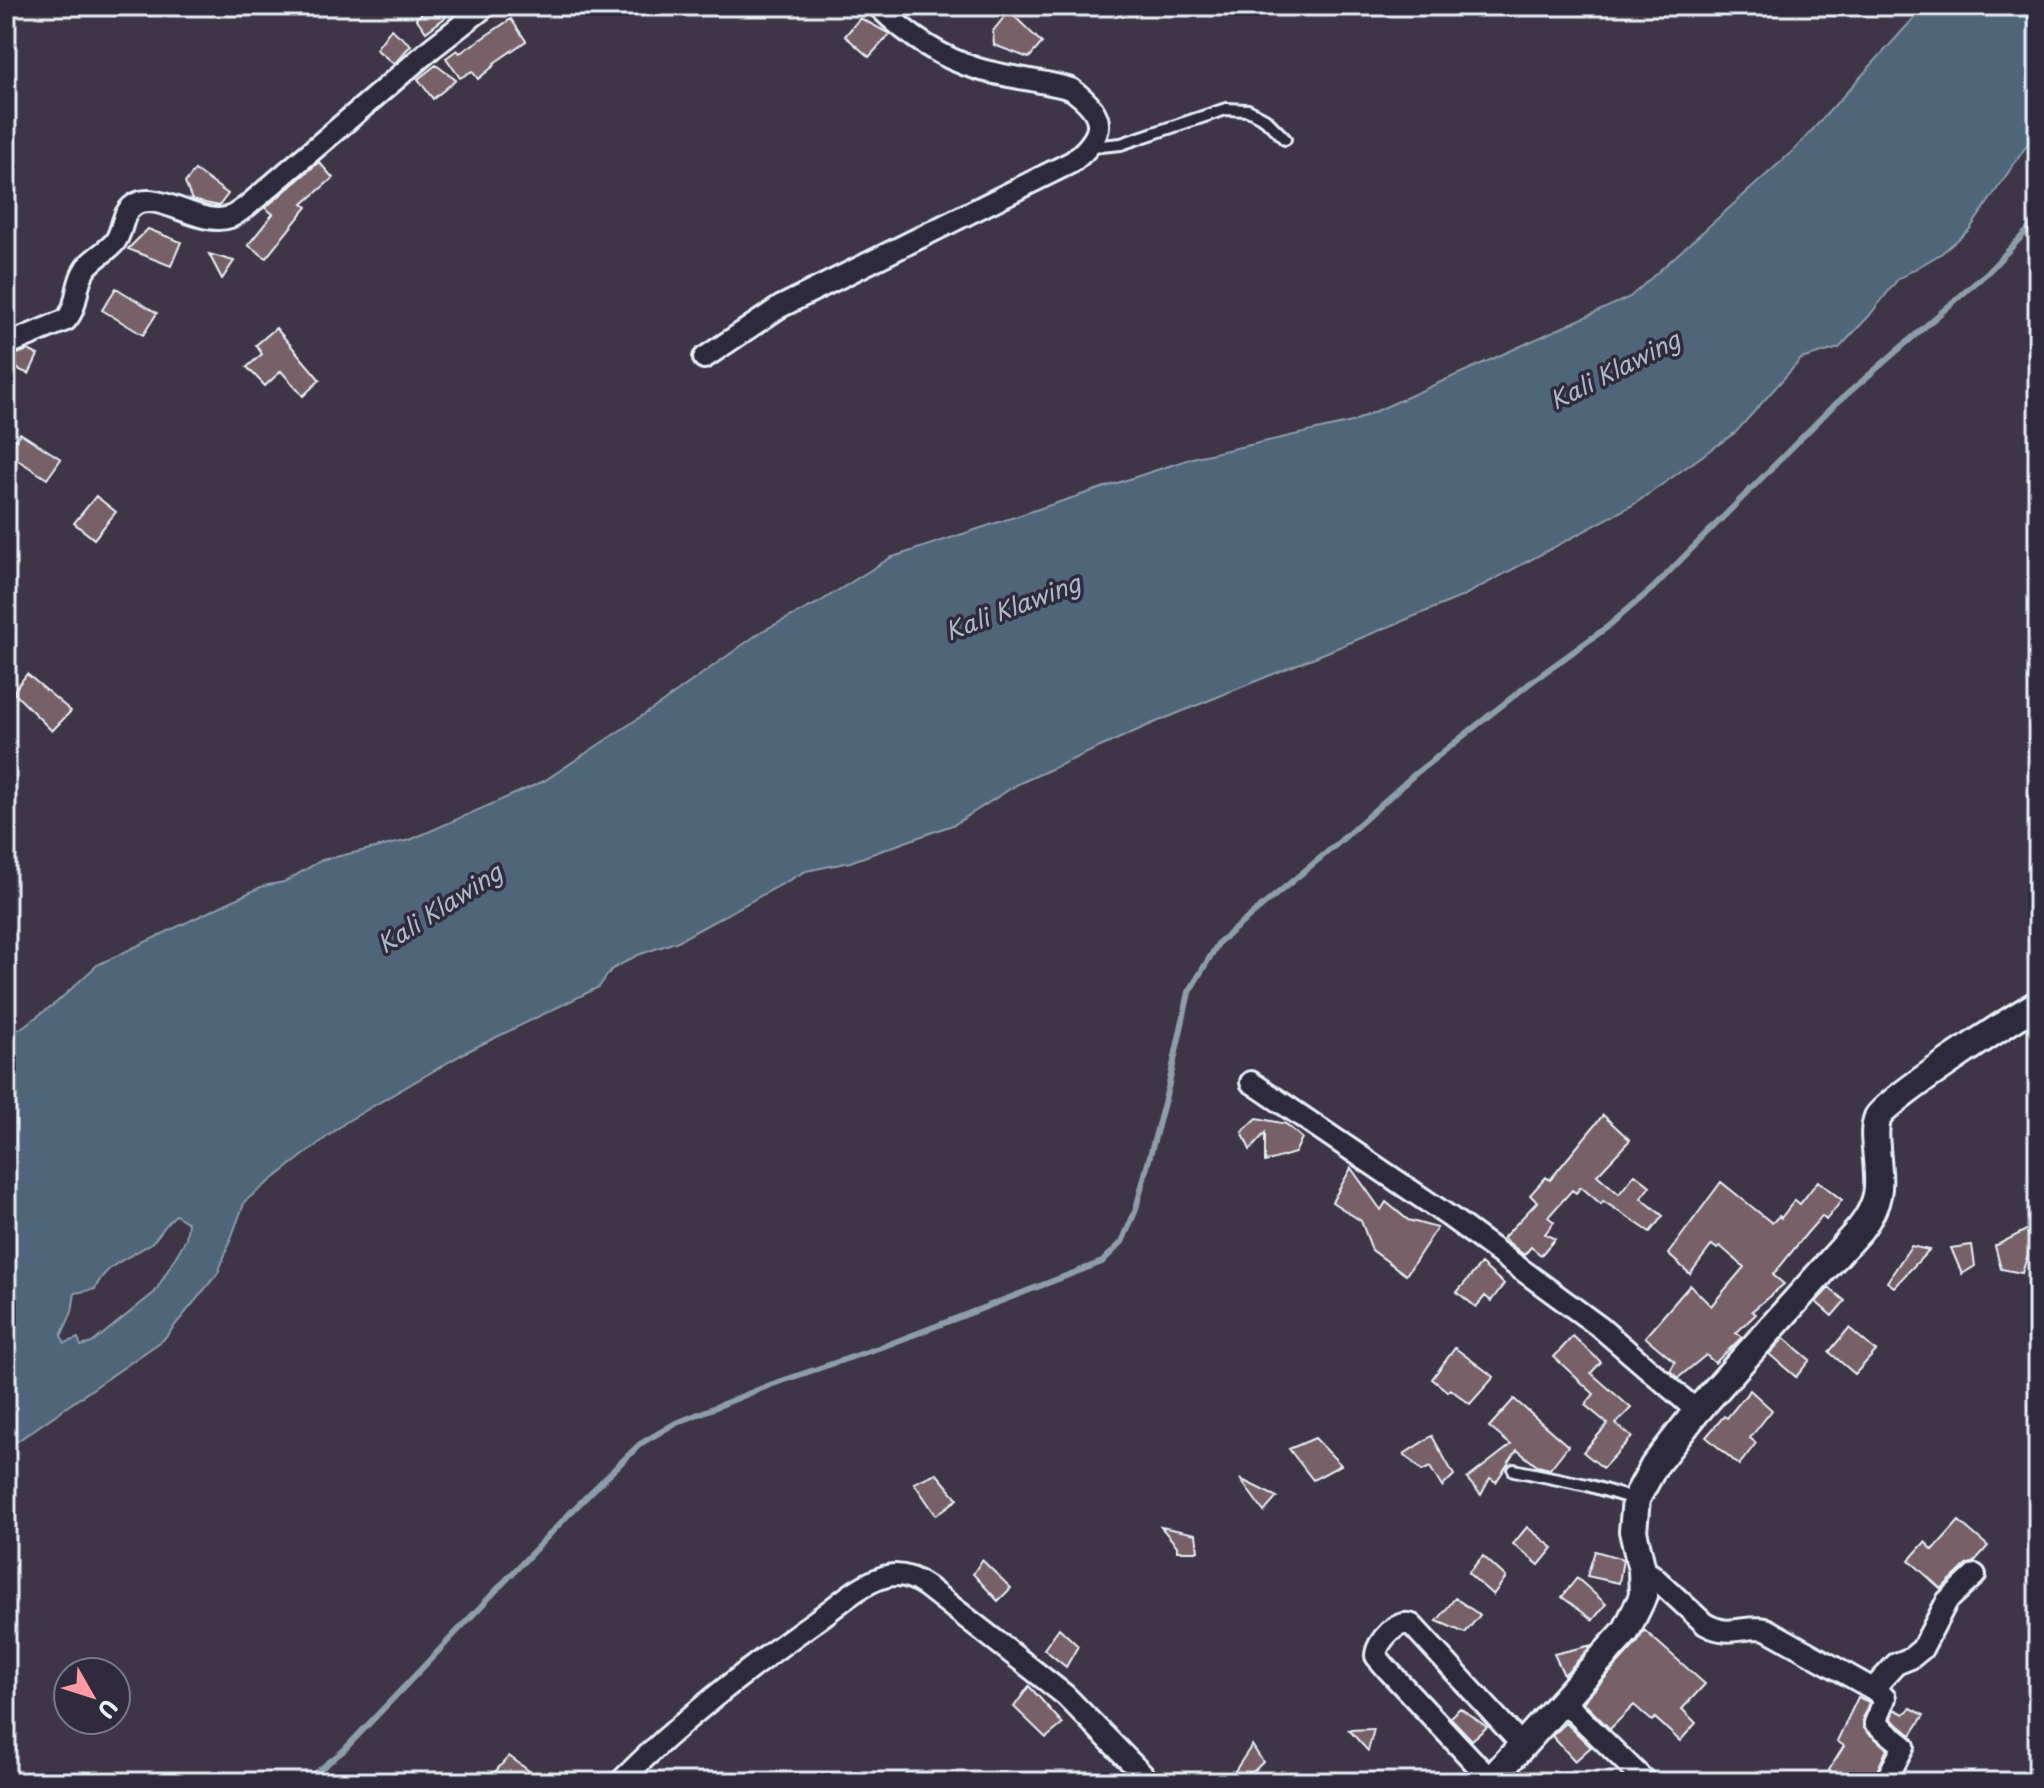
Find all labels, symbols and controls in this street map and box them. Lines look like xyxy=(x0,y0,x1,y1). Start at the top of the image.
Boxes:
water label: Kali Klawing xyxy=(1542,320,1688,418)
water label: Kali Klawing xyxy=(939,563,1087,648)
water label: Kali Klawing xyxy=(369,852,510,961)
north arrow xyxy=(52,1656,132,1736)
text: U xyxy=(91,1693,127,1726)

